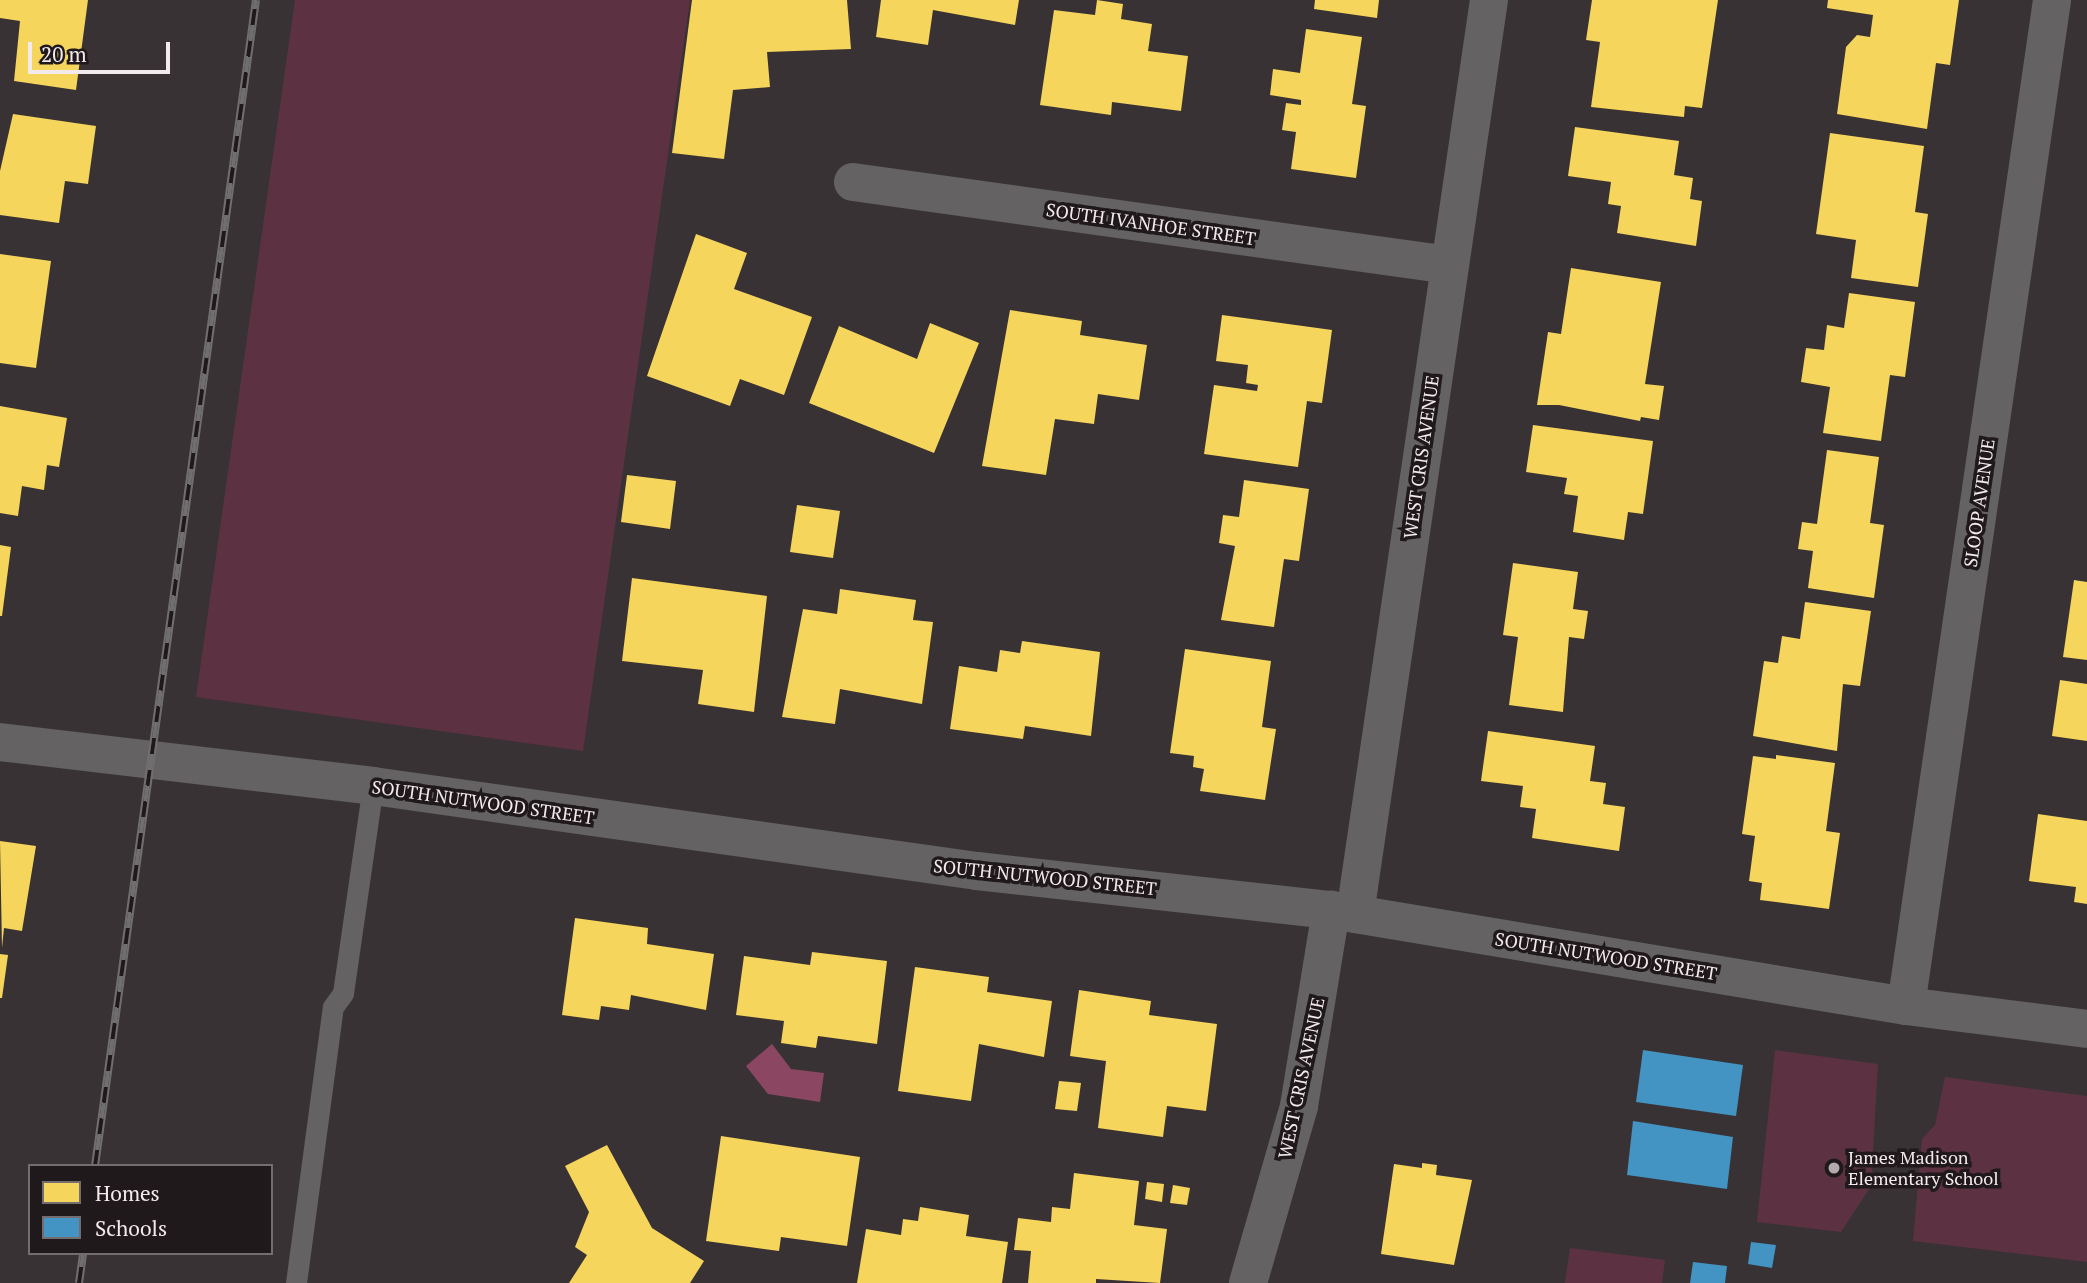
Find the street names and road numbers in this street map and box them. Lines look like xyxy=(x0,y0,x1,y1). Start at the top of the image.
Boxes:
street label: SOUTH IVANHOE STREET xyxy=(1045,199,1257,249)
street label: WEST CRIS AVENUE xyxy=(1399,374,1443,540)
street label: SLOOP AVENUE xyxy=(1959,437,1999,569)
street label: SOUTH NUTWOOD STREET xyxy=(370,776,596,828)
street label: SOUTH NUTWOOD STREET xyxy=(932,855,1158,899)
street label: SOUTH NUTWOOD STREET xyxy=(1493,928,1719,984)
street label: WEST CRIS AVENUE xyxy=(1273,995,1329,1161)

